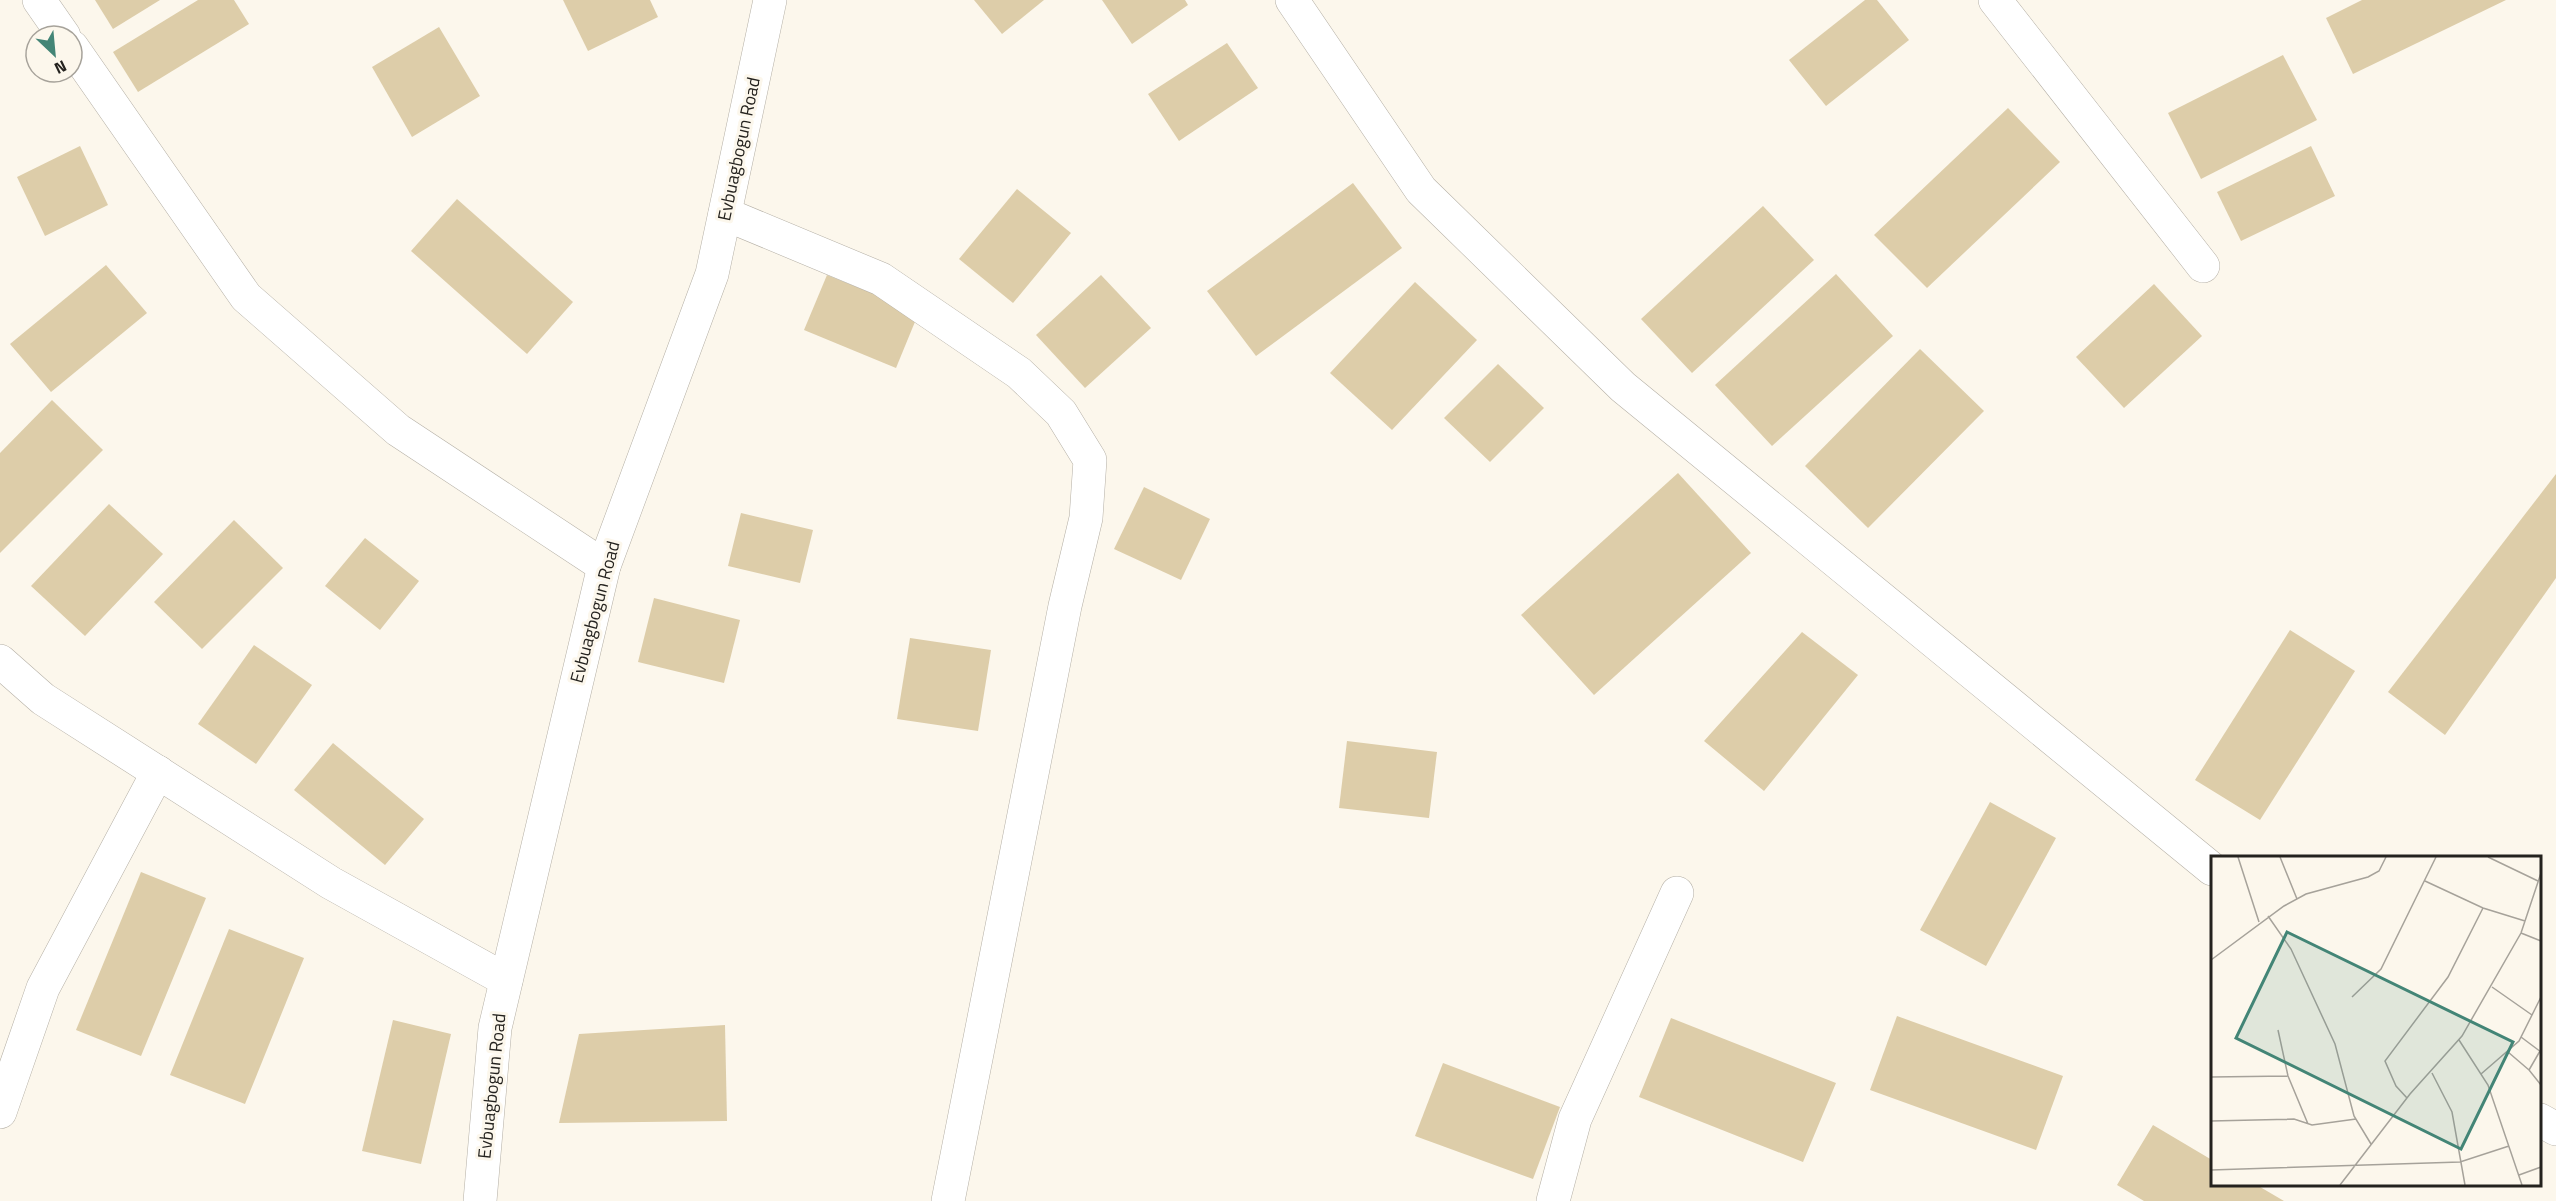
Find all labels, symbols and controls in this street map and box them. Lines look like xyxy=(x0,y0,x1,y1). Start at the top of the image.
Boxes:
north arrow xyxy=(24,24,84,84)
text: N xyxy=(50,54,71,81)
street label: Evbuagbogun Road xyxy=(710,75,767,223)
street label: Evbuagbogun Road xyxy=(563,538,626,686)
inset map xyxy=(2211,856,2541,1186)
street label: Evbuagbogun Road xyxy=(470,1012,513,1160)

